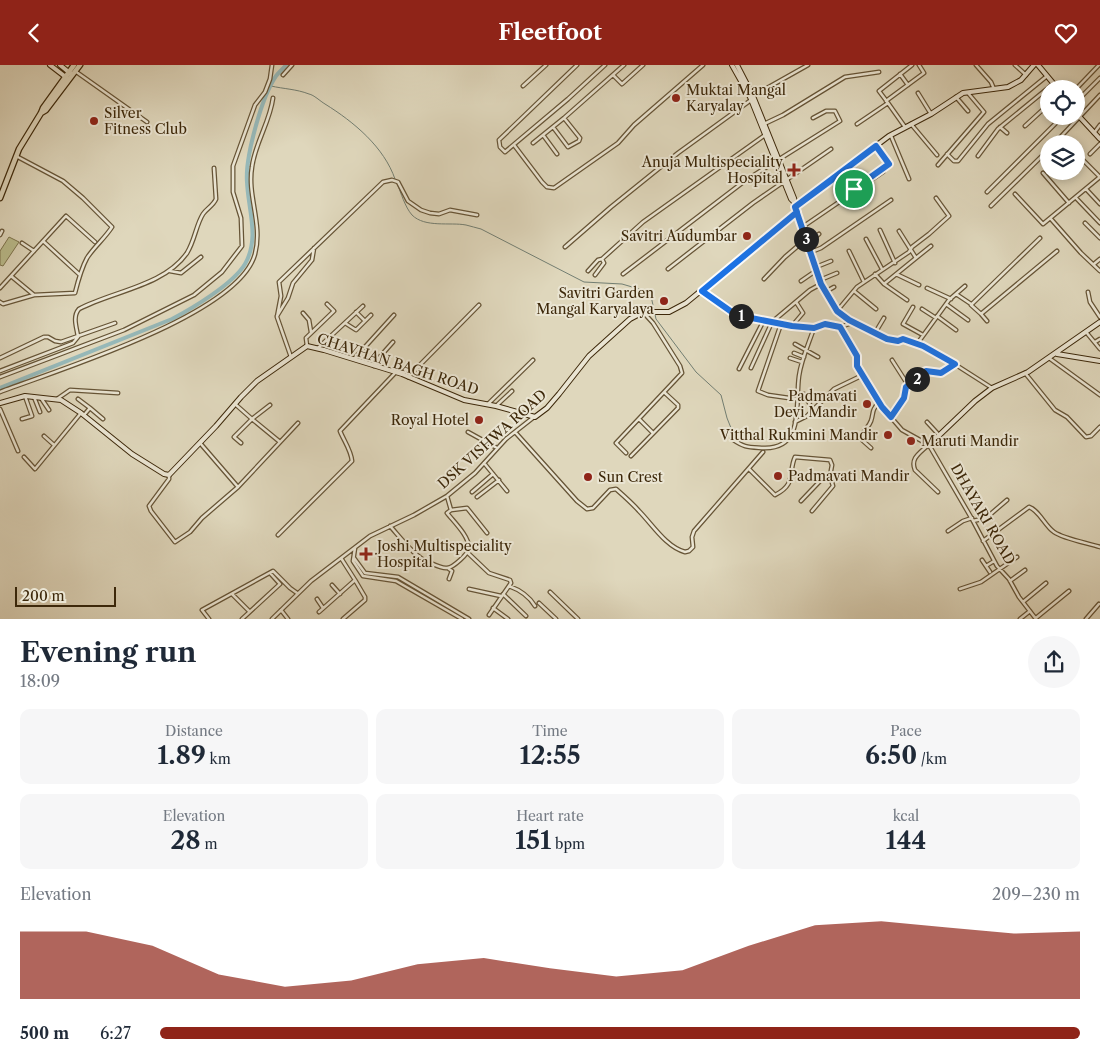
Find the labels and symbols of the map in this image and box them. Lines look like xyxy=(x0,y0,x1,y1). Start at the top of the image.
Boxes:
place label: Muktai Mangal Karyalay xyxy=(686,81,786,115)
marker: Muktai Mangal Karyalay xyxy=(670,92,682,104)
place label: Silver Fitness Club xyxy=(104,104,187,138)
marker: Silver Fitness Club xyxy=(88,115,100,127)
place label: Anuja Multispeciality Hospital xyxy=(641,153,783,187)
marker: Anuja Multispeciality Hospital xyxy=(787,163,801,177)
pin xyxy=(833,168,875,210)
place label: Savitri Audumbar xyxy=(621,227,737,245)
pin: 3 xyxy=(794,227,818,251)
marker: Savitri Audumbar xyxy=(741,230,753,242)
place label: Savitri Garden Mangal Karyalaya xyxy=(536,284,655,318)
marker: Savitri Garden Mangal Karyalaya xyxy=(658,295,670,307)
pin: 1 xyxy=(728,303,754,329)
street label: CHAVHAN BAGH ROAD xyxy=(315,329,481,399)
pin: 2 xyxy=(904,367,930,391)
street label: DSK VISHWA ROAD xyxy=(434,385,550,493)
place label: Padmavati Devi Mandir xyxy=(774,387,857,421)
marker: Padmavati Devi Mandir xyxy=(861,398,873,410)
place label: Royal Hotel xyxy=(391,411,469,429)
marker: Royal Hotel xyxy=(473,414,485,426)
place label: Vitthal Rukmini Mandir xyxy=(719,426,878,444)
marker: Vitthal Rukmini Mandir xyxy=(882,429,894,441)
place label: Maruti Mandir xyxy=(921,432,1019,450)
marker: Maruti Mandir xyxy=(905,435,917,447)
street label: DHAYARI ROAD xyxy=(947,460,1019,568)
place label: Padmavati Mandir xyxy=(788,467,909,485)
place label: Sun Crest xyxy=(598,468,663,486)
marker: Padmavati Mandir xyxy=(772,470,784,482)
marker: Sun Crest xyxy=(582,471,594,483)
place label: Joshi Multispeciality Hospital xyxy=(375,537,512,571)
marker: Joshi Multispeciality Hospital xyxy=(359,547,373,561)
scale bar xyxy=(15,583,116,607)

